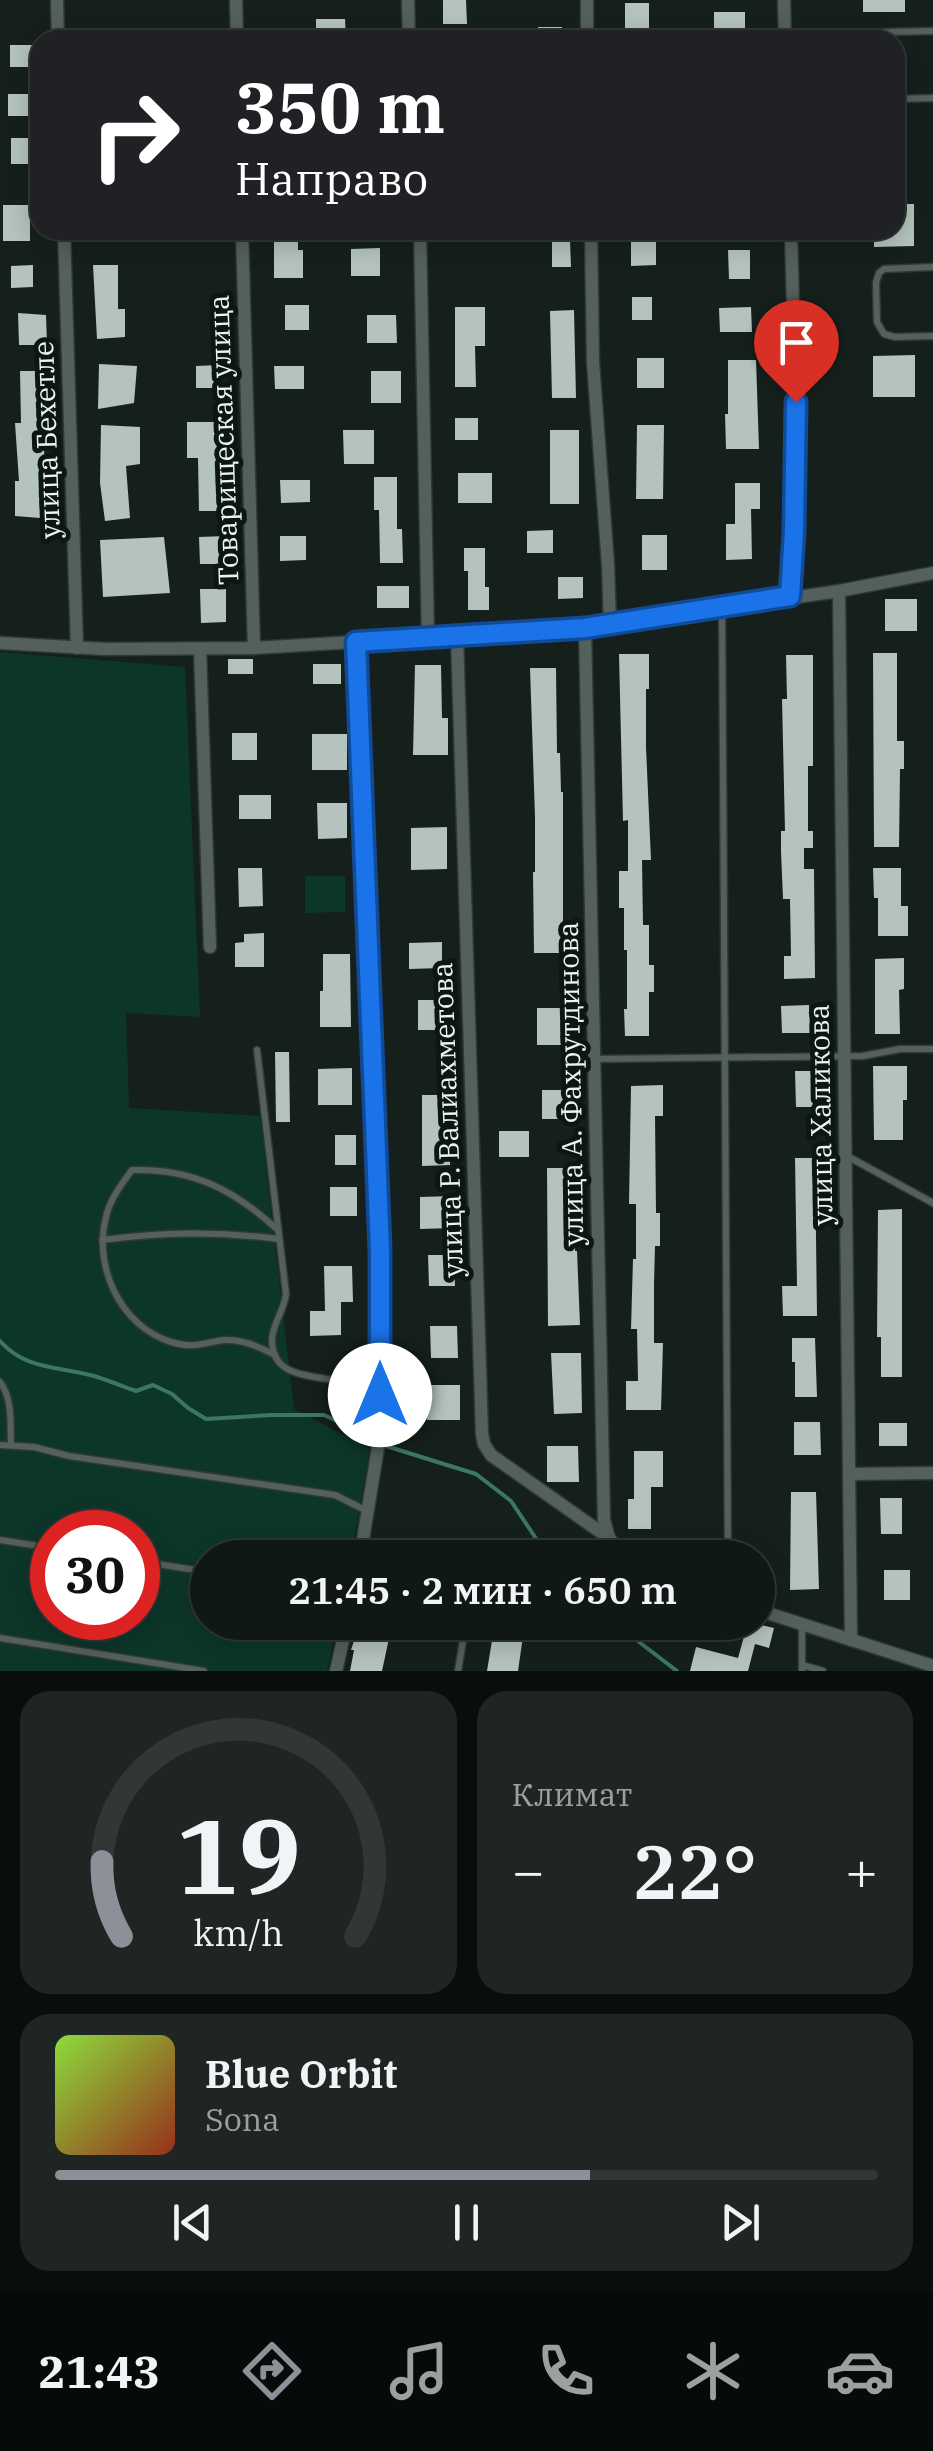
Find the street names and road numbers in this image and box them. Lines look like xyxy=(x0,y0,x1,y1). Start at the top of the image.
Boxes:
street label: Товарищеская улица xyxy=(199,294,247,586)
street label: улица Бехетле xyxy=(24,341,68,539)
street label: улица А. Фахрутдинова xyxy=(549,921,591,1247)
street label: улица Р. Валиахметова xyxy=(423,962,471,1278)
street label: улица Халикова xyxy=(800,1004,840,1226)

